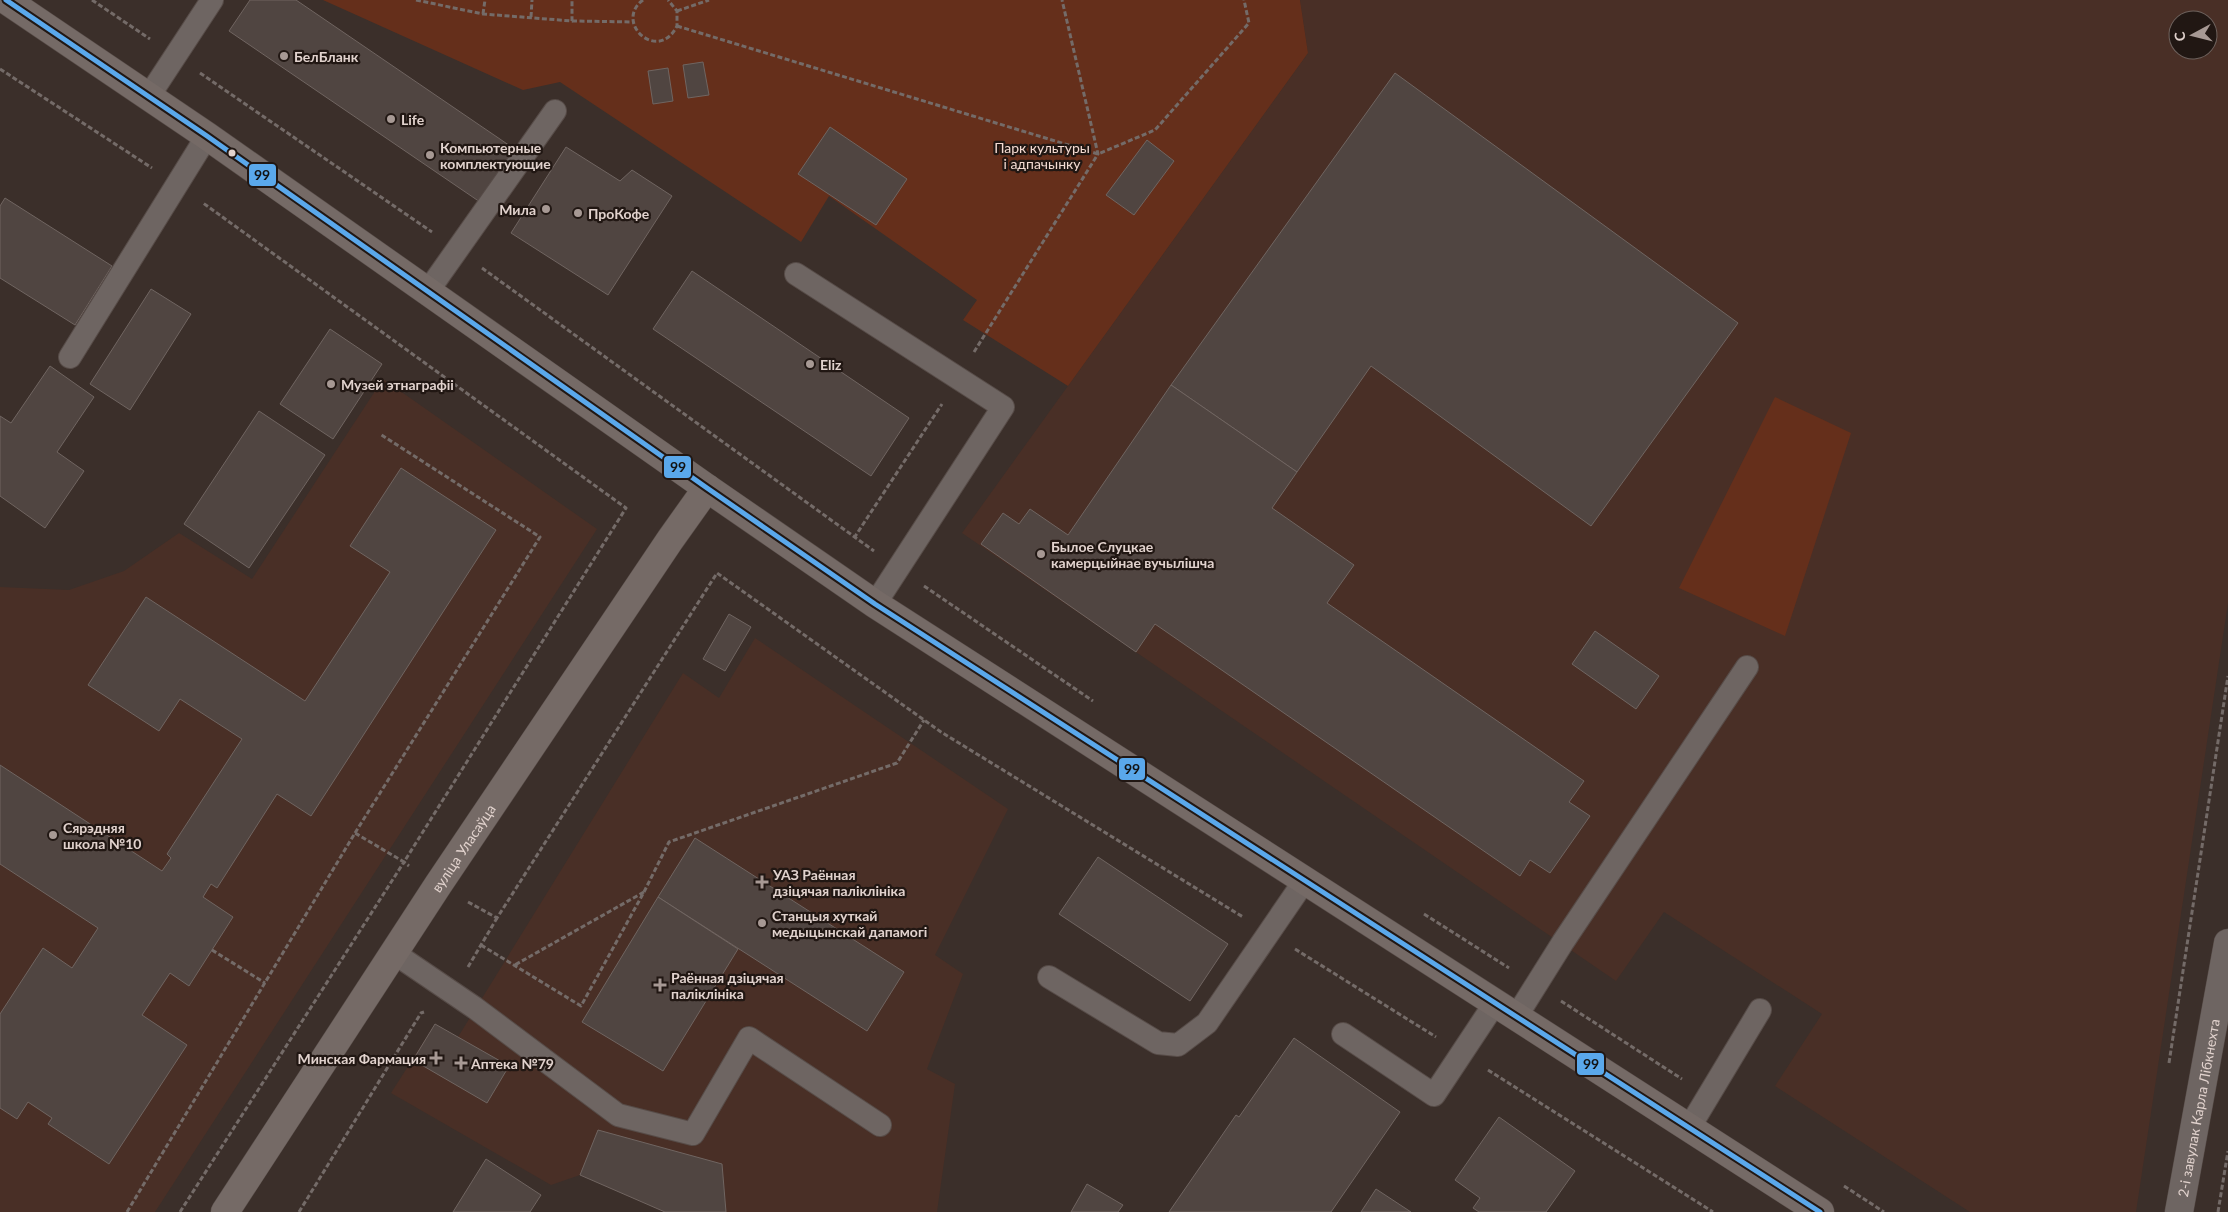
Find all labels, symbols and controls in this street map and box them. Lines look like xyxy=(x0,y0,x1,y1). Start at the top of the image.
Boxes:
north arrow xyxy=(2168,10,2218,60)
text: С xyxy=(2171,30,2189,42)
place label: БелБланк xyxy=(294,48,359,65)
marker: БелБланк xyxy=(278,50,290,62)
place label: Life xyxy=(401,111,425,128)
marker: Life xyxy=(385,113,397,125)
place label: Компьютерные комплектующие xyxy=(440,139,551,172)
park label: Парк культуры і адпачынку xyxy=(994,139,1090,172)
unlabelled marker xyxy=(227,148,237,158)
marker: Компьютерные комплектующие xyxy=(424,149,436,161)
line badge: 99 xyxy=(248,163,277,187)
text: 99 xyxy=(254,166,270,183)
place label: Мила xyxy=(499,201,536,218)
marker: Мила xyxy=(540,203,552,215)
place label: ПроКофе xyxy=(588,205,650,222)
marker: ПроКофе xyxy=(572,207,584,219)
place label: Eliz xyxy=(820,356,842,373)
marker: Eliz xyxy=(804,358,816,370)
place label: Музей этнаграфіі xyxy=(341,376,454,393)
marker: Музей этнаграфіі xyxy=(325,378,337,390)
line badge: 99 xyxy=(663,455,692,479)
text: 99 xyxy=(670,458,686,475)
place label: Былое Слуцкае камерцыйнае вучылішча xyxy=(1051,538,1214,571)
marker: Былое Слуцкае камерцыйнае вучылішча xyxy=(1035,548,1047,560)
line badge: 99 xyxy=(1118,757,1146,781)
text: 99 xyxy=(1124,760,1140,777)
street label: вуліца Уласаўца xyxy=(427,801,499,895)
place label: Сярэдняя школа №10 xyxy=(63,819,141,852)
marker: Сярэдняя школа №10 xyxy=(47,829,59,841)
place label: УАЗ Раённая дзіцячая паліклініка xyxy=(772,866,905,899)
marker: УАЗ Раённая дзіцячая паліклініка xyxy=(755,875,769,889)
place label: Станцыя хуткай медыцынскай дапамогі xyxy=(772,907,927,940)
marker: Станцыя хуткай медыцынскай дапамогі xyxy=(756,917,768,929)
place label: Раённая дзіцячая паліклініка xyxy=(671,969,784,1002)
marker: Раённая дзіцячая паліклініка xyxy=(653,978,667,992)
street label: 2-і завулак Карла Лібкнехта xyxy=(2173,1017,2223,1198)
place label: Минская Фармация xyxy=(298,1050,426,1067)
marker: Минская Фармация xyxy=(430,1052,442,1064)
line badge: 99 xyxy=(1576,1052,1605,1076)
place label: Аптека №79 xyxy=(470,1055,554,1072)
text: 99 xyxy=(1583,1055,1599,1072)
marker: Аптека №79 xyxy=(455,1057,467,1069)

